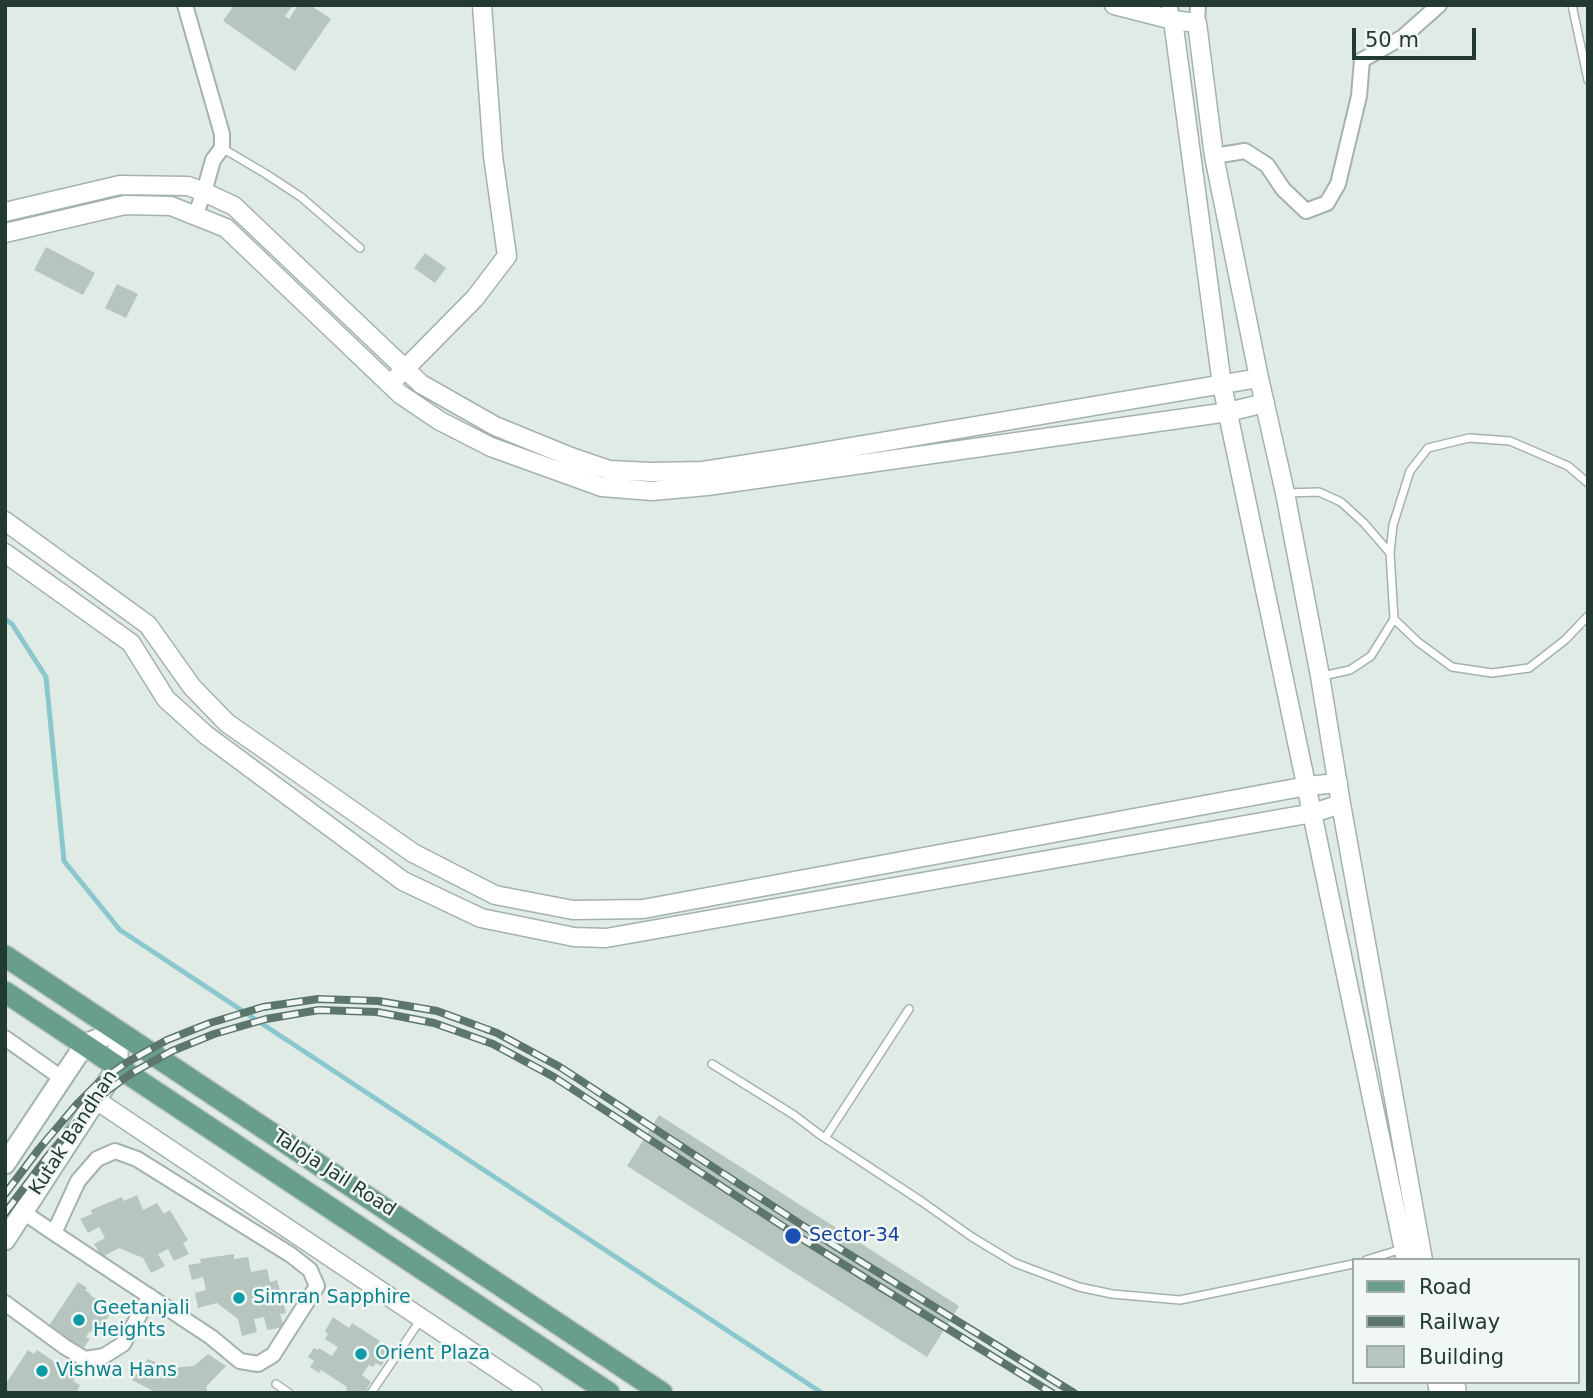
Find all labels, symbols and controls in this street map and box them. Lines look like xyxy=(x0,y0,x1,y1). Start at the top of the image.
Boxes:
scale bar xyxy=(1355,14,1479,58)
text: 50 m xyxy=(1365,28,1419,52)
street label: Kutak Bandhan xyxy=(25,1066,123,1200)
street label: Taloja Jail Road xyxy=(268,1126,400,1222)
place label: Sector-34 xyxy=(809,1225,900,1247)
marker: Sector-34 xyxy=(783,1226,803,1246)
legend xyxy=(1352,1258,1579,1384)
text: Road xyxy=(1419,1275,1472,1299)
place label: Simran Sapphire xyxy=(253,1287,411,1309)
marker: Simran Sapphire xyxy=(231,1290,247,1306)
place label: Geetanjali Heights xyxy=(93,1298,190,1342)
text: Railway xyxy=(1419,1310,1500,1334)
marker: Geetanjali Heights xyxy=(71,1312,87,1328)
place label: Orient Plaza xyxy=(375,1343,490,1365)
text: Building xyxy=(1419,1345,1504,1369)
marker: Orient Plaza xyxy=(353,1346,369,1362)
place label: Vishwa Hans xyxy=(56,1360,177,1382)
marker: Vishwa Hans xyxy=(34,1363,50,1379)

